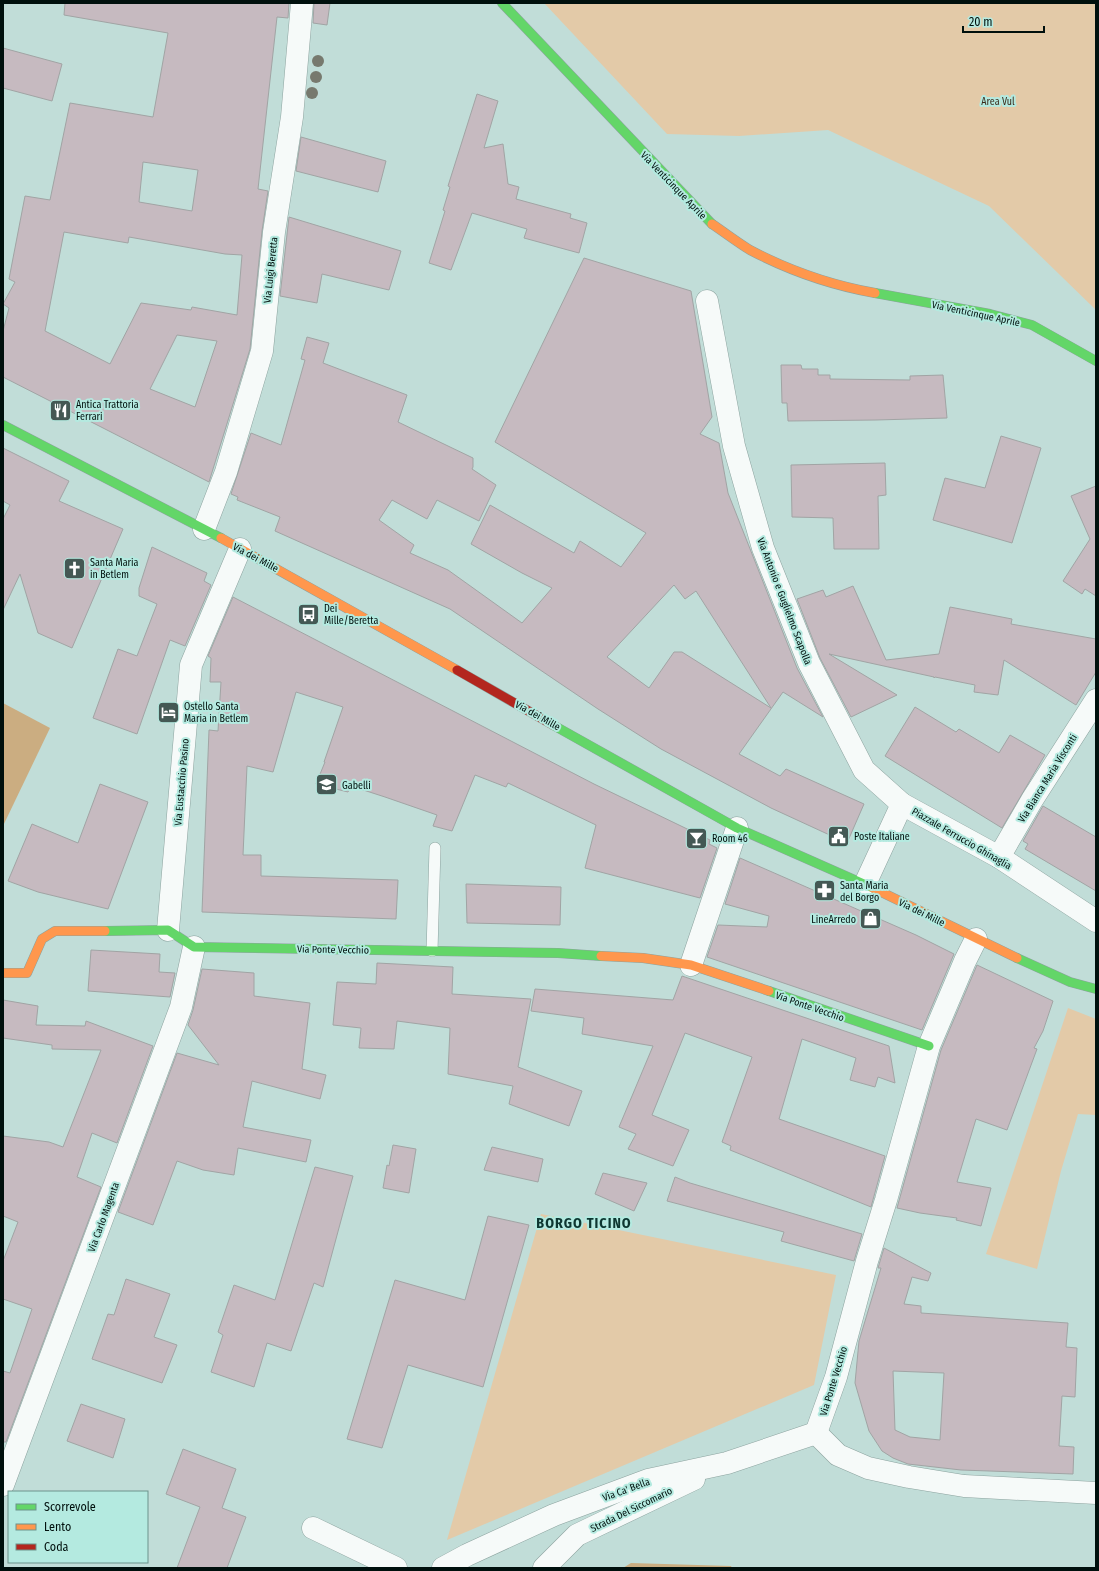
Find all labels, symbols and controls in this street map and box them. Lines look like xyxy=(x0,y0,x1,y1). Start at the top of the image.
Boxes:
scale bar xyxy=(963,8,1044,34)
text: 20 m xyxy=(969,15,993,29)
park label: Area Vul xyxy=(981,96,1015,108)
street label: Via Venticinque Aprile xyxy=(638,149,709,222)
street label: Via Luigi Beretta xyxy=(262,236,280,304)
street label: Via Venticinque Aprile xyxy=(931,299,1021,329)
restaurant icon: Antica Trattoria Ferrari xyxy=(47,397,73,423)
place label: Antica Trattoria Ferrari xyxy=(76,399,139,423)
street label: Via Antonio e Guglielmo Scapolla xyxy=(754,536,814,667)
street label: Via dei Mille xyxy=(231,541,280,575)
church icon: Santa Maria in Betlem xyxy=(61,555,87,581)
place label: Santa Maria in Betlem xyxy=(90,557,139,581)
bus stop icon: Dei Mille/Beretta xyxy=(295,601,321,627)
place label: Dei Mille/Beretta xyxy=(324,603,379,627)
hotel icon: Ostello Santa Maria in Betlem xyxy=(156,699,182,725)
street label: Via dei Mille xyxy=(513,699,562,733)
place label: Ostello Santa Maria in Betlem xyxy=(184,701,248,725)
street label: Via Bianca Maria Visconti xyxy=(1016,732,1080,825)
street label: Via Eustacchio Pasino xyxy=(172,738,192,826)
school or university icon: Gabelli xyxy=(314,772,340,798)
place label: Gabelli xyxy=(342,780,371,792)
street label: Piazzale Ferruccio Ghinaglia xyxy=(910,805,1014,872)
public building icon: Poste Italiane xyxy=(825,823,851,849)
bar icon: Room 46 xyxy=(683,825,709,851)
place label: Poste Italiane xyxy=(854,831,910,843)
place label: Room 46 xyxy=(712,833,748,845)
pharmacy icon: Santa Maria del Borgo xyxy=(812,878,838,904)
place label: Santa Maria del Borgo xyxy=(840,880,889,904)
street label: Via dei Mille xyxy=(897,897,947,929)
shop icon: LineArredo xyxy=(858,906,884,932)
place label: LineArredo xyxy=(811,914,856,926)
street label: Via Ponte Vecchio xyxy=(297,943,369,957)
street label: Via Ponte Vecchio xyxy=(774,990,846,1024)
street label: Via Carlo Magenta xyxy=(86,1181,122,1254)
district label: BORGO TICINO xyxy=(536,1215,632,1232)
street label: Via Ponte Vecchio xyxy=(818,1345,850,1417)
street label: Via Ca' Bella xyxy=(601,1476,652,1504)
street label: Strada Del Siccomario xyxy=(589,1485,674,1535)
legend xyxy=(8,1491,148,1563)
text: Scorrevole xyxy=(44,1500,96,1514)
text: Lento xyxy=(44,1520,71,1534)
text: Coda xyxy=(44,1540,69,1554)

